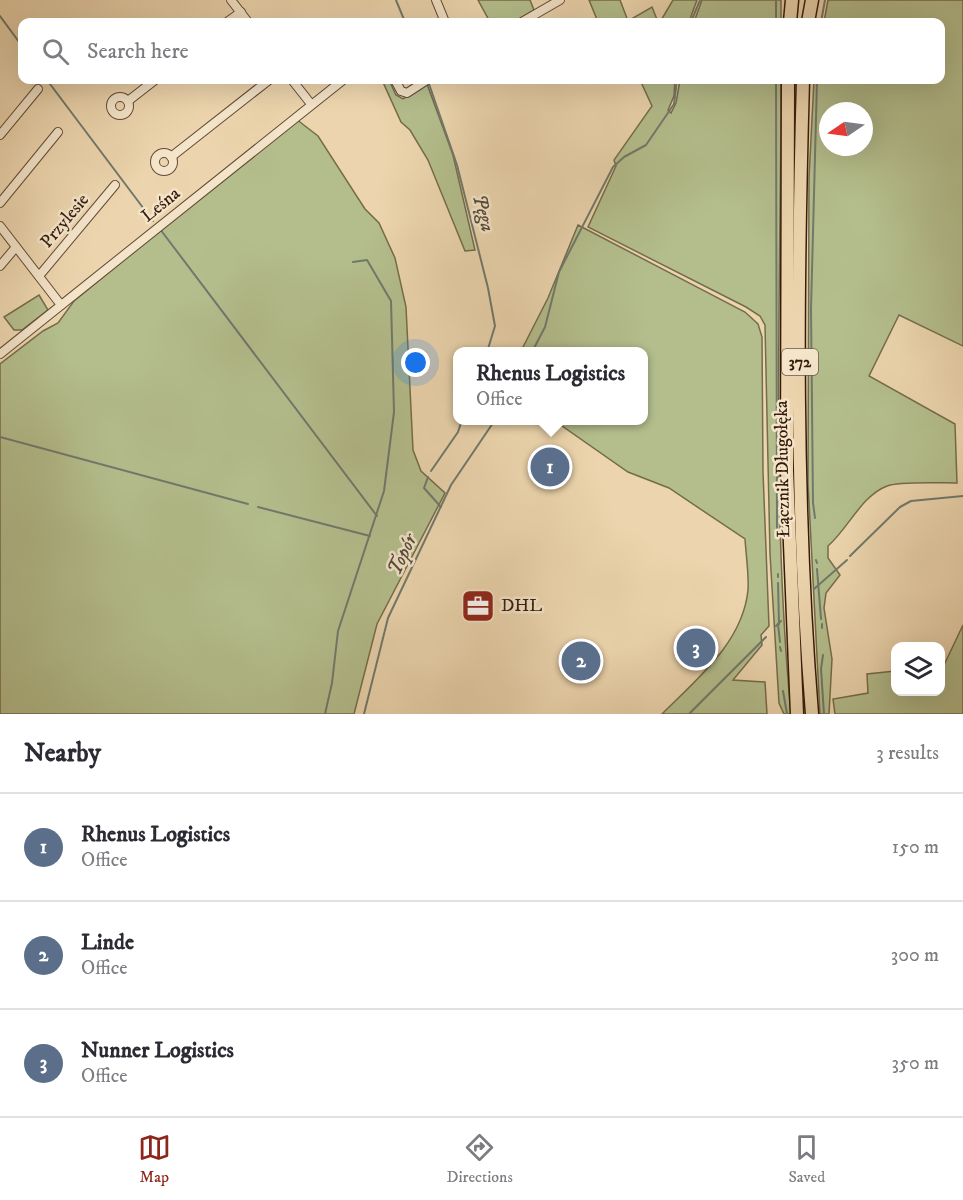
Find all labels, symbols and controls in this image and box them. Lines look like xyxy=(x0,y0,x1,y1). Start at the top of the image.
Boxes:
search box xyxy=(18,18,945,84)
icon: search xyxy=(39,35,72,68)
text: Search here xyxy=(87,38,189,65)
north arrow xyxy=(819,102,873,156)
street label: Leśna xyxy=(137,183,185,227)
street label: Przylesie xyxy=(36,189,94,253)
water label: Pęga xyxy=(466,192,500,234)
popup xyxy=(453,347,648,425)
your location xyxy=(401,348,430,377)
road number: 372 xyxy=(782,349,818,375)
text: Rhenus Logistics xyxy=(476,360,625,387)
text: Office xyxy=(476,387,523,412)
street label: Łącznik Długołęka xyxy=(771,400,795,538)
pin: 1 xyxy=(530,444,570,490)
water label: Topór xyxy=(383,529,424,580)
office icon: DHL xyxy=(460,588,496,624)
place label: DHL xyxy=(501,595,542,617)
pin: 3 xyxy=(676,626,716,670)
pin: 2 xyxy=(562,638,600,684)
map controls xyxy=(891,642,945,696)
button: layers xyxy=(891,642,945,696)
text: Nearby xyxy=(24,737,101,770)
text: 3 results xyxy=(876,741,939,766)
text: Rhenus Logistics xyxy=(81,821,230,848)
text: 1 xyxy=(40,835,47,860)
text: 150 m xyxy=(892,835,939,860)
text: Office xyxy=(81,848,128,873)
text: Linde xyxy=(81,929,134,956)
text: 2 xyxy=(39,943,48,968)
text: 300 m xyxy=(891,943,939,968)
text: Office xyxy=(81,956,128,981)
text: Nunner Logistics xyxy=(81,1037,234,1064)
text: 3 xyxy=(40,1051,47,1076)
text: 350 m xyxy=(892,1051,939,1076)
text: Office xyxy=(81,1064,128,1089)
tab: Map xyxy=(138,1131,171,1187)
tab: Directions xyxy=(446,1131,513,1187)
tab: Saved xyxy=(788,1131,825,1187)

